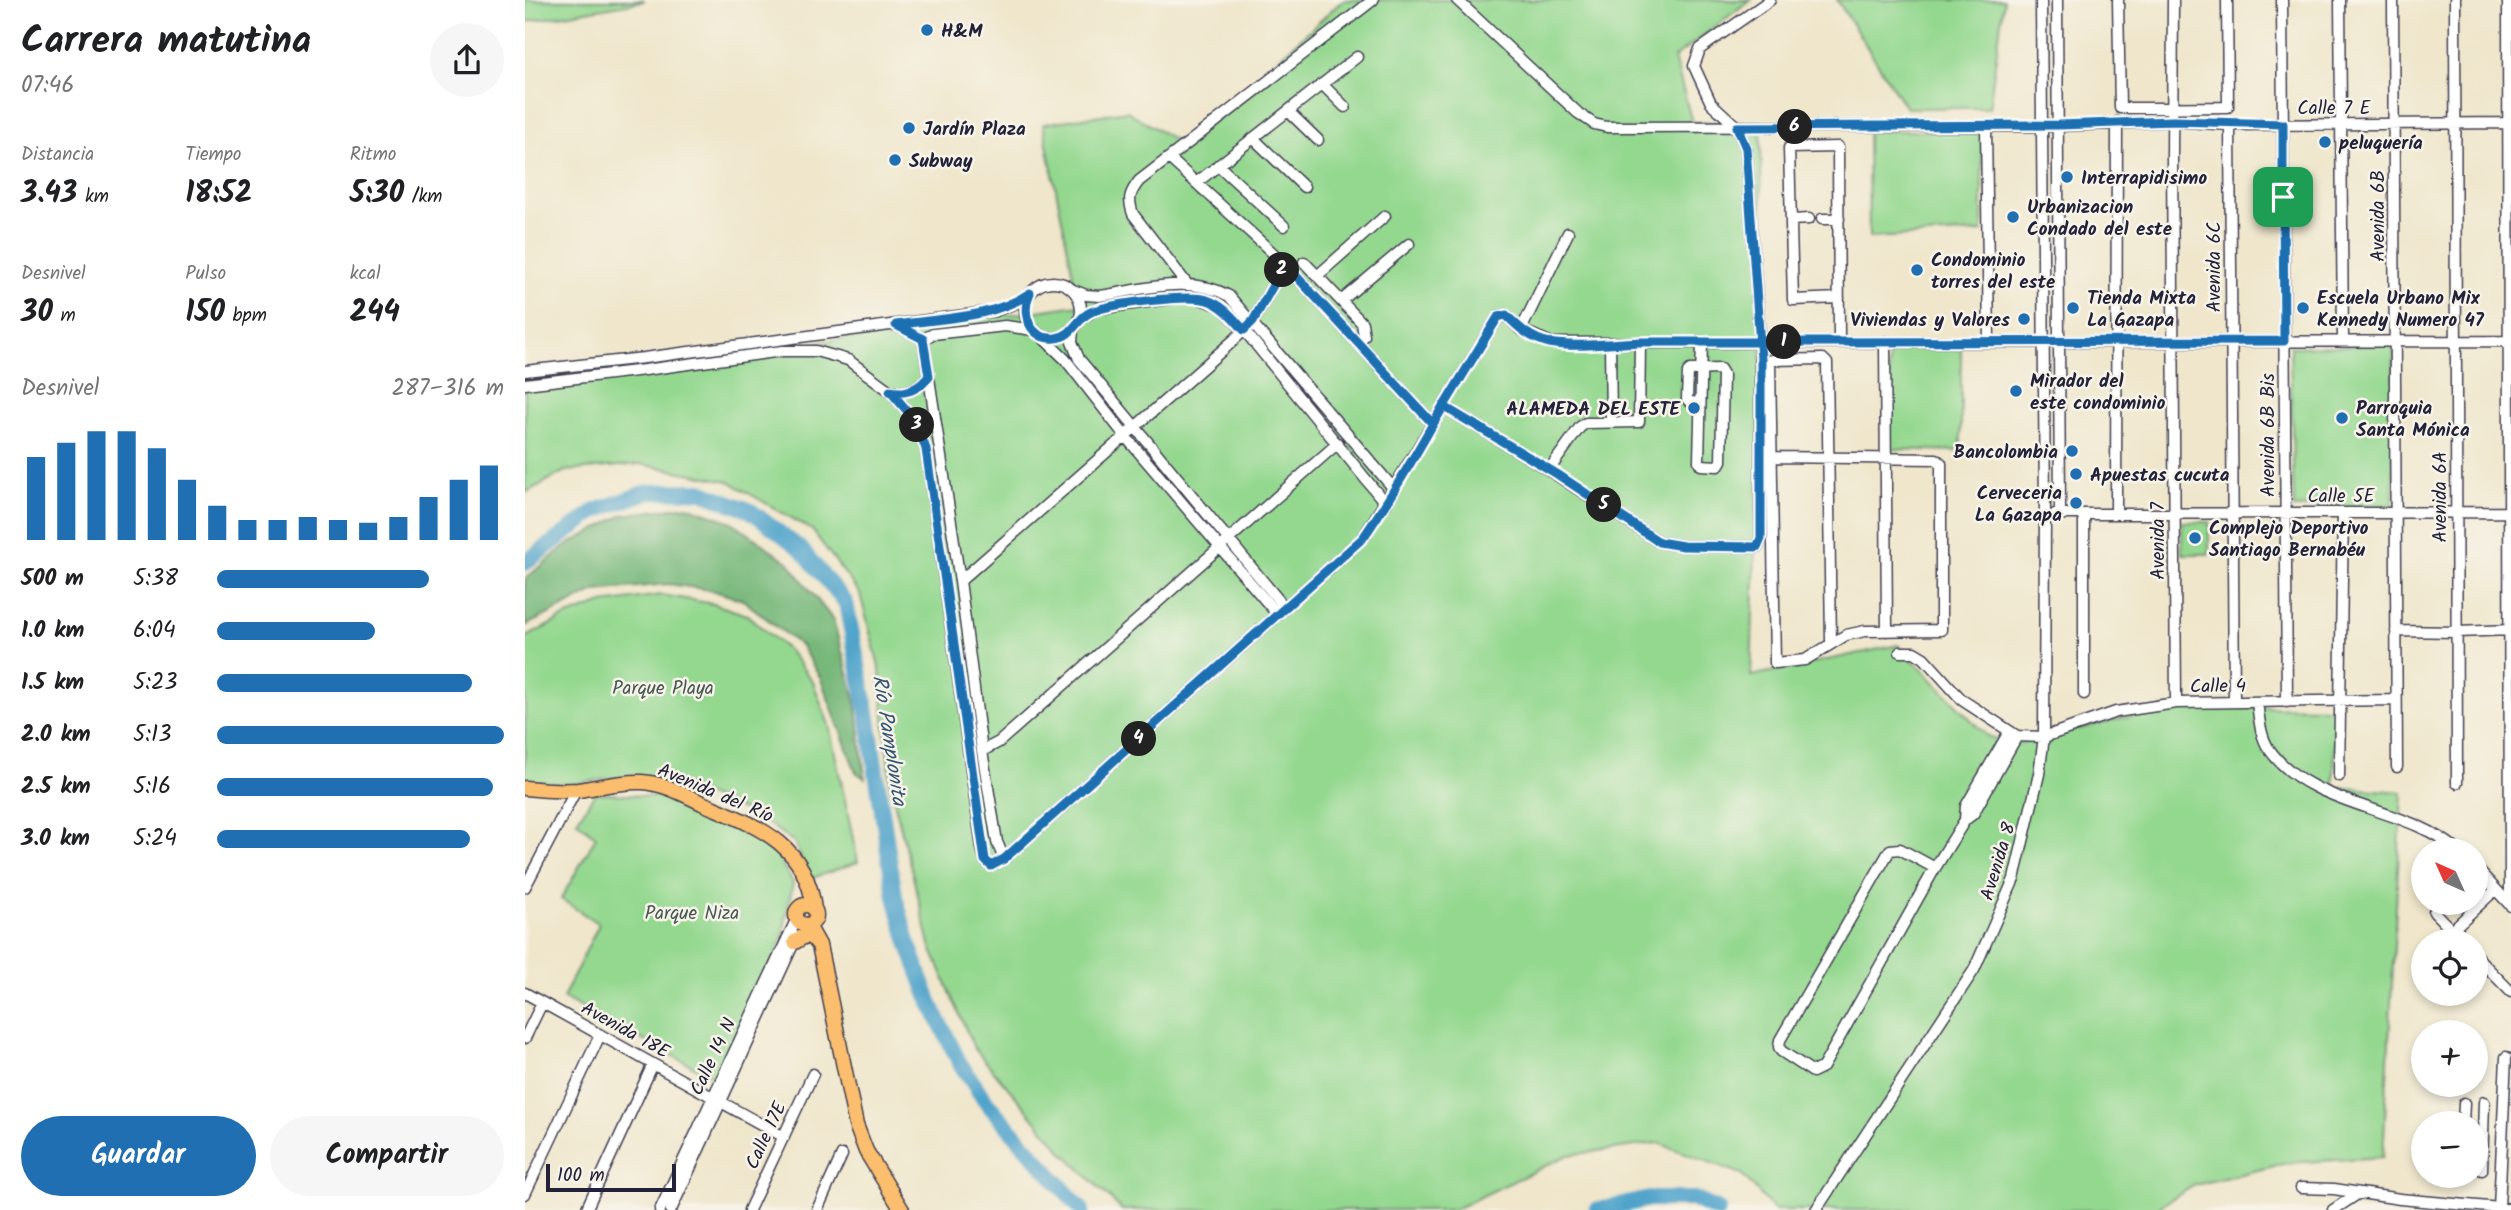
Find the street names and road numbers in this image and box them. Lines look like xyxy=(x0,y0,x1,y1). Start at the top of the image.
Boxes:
street label: Calle 7 E xyxy=(2297,94,2372,124)
street label: Avenida 6B xyxy=(2364,170,2394,262)
street label: Avenida 6C xyxy=(2200,222,2230,312)
street label: Avenida 6B Bis xyxy=(2254,373,2284,497)
street label: Avenida 6A xyxy=(2426,452,2456,542)
street label: Calle 5E xyxy=(2307,482,2375,512)
street label: Avenida 7 xyxy=(2144,501,2174,580)
street label: Calle 4 xyxy=(2190,672,2246,702)
street label: Avenida del Río xyxy=(653,756,778,832)
street label: Avenida 8 xyxy=(1973,818,2025,904)
street label: Avenida 18E xyxy=(575,994,676,1068)
street label: Calle 14 N xyxy=(683,1013,745,1101)
street label: Calle 17E xyxy=(738,1096,796,1175)

